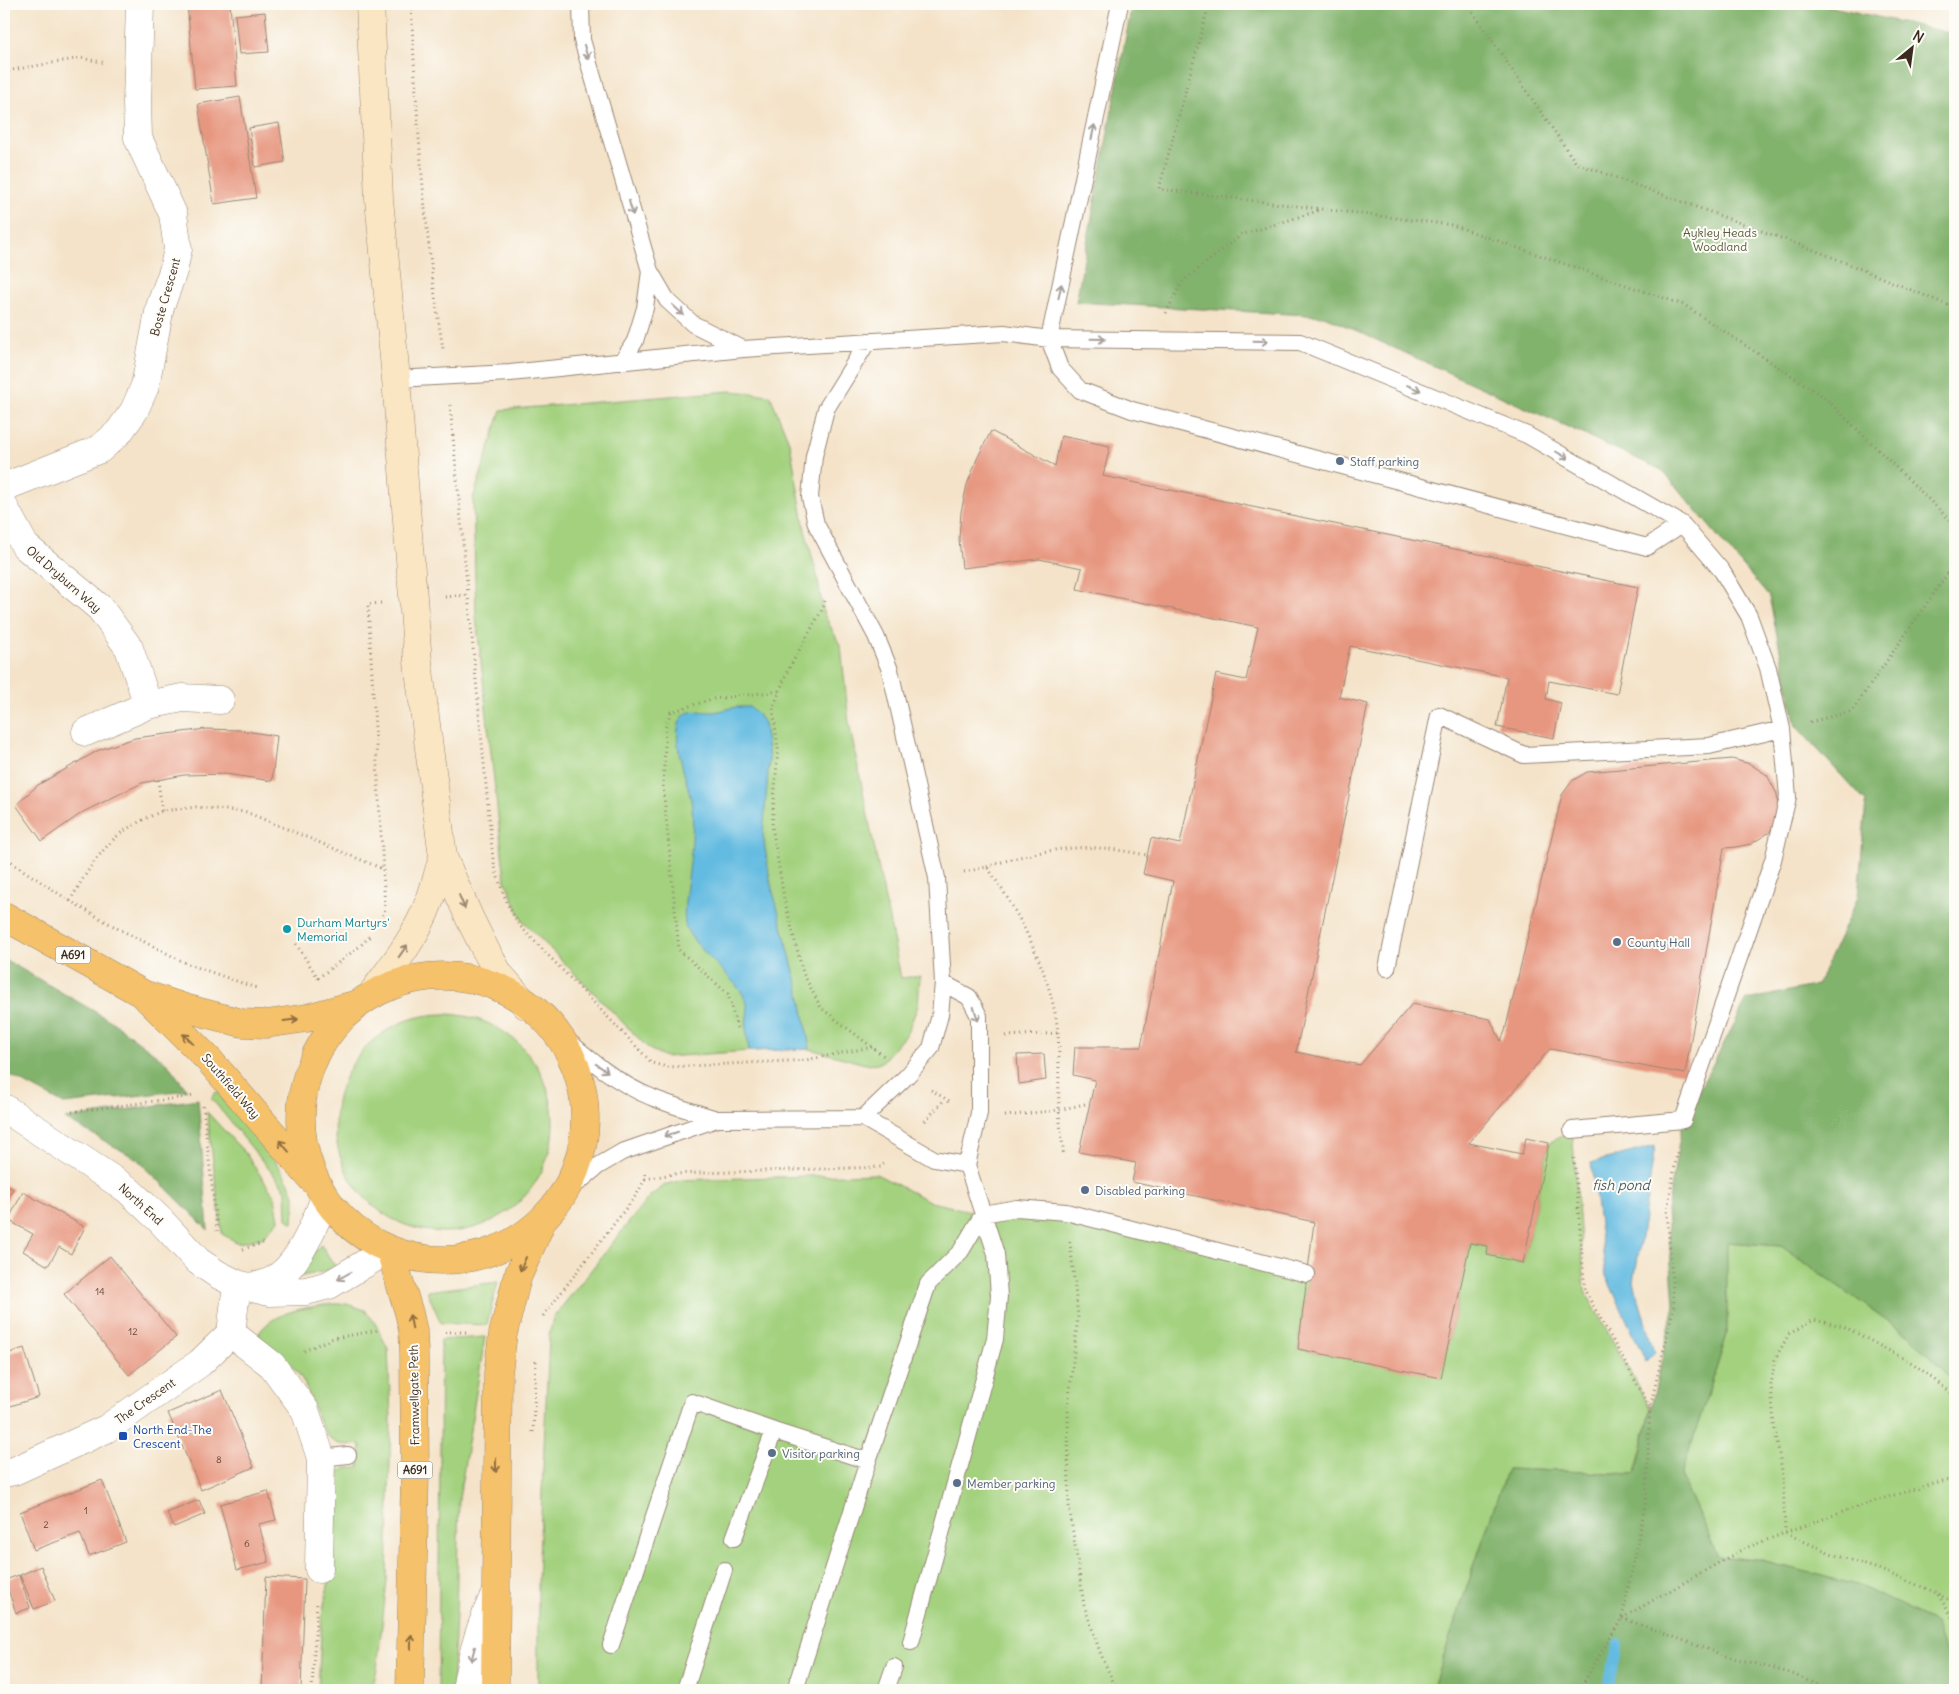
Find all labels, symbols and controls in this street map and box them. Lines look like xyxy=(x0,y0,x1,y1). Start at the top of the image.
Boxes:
north arrow xyxy=(1886,22,1936,72)
text: N xyxy=(1910,26,1927,47)
one-way arrow xyxy=(581,44,591,60)
one-way arrow xyxy=(1089,125,1098,141)
one-way arrow xyxy=(627,200,637,216)
park label: Aykley Heads Woodland xyxy=(1683,225,1757,254)
street label: Boste Crescent xyxy=(147,256,183,338)
one-way arrow xyxy=(1055,284,1065,300)
one-way arrow xyxy=(672,304,685,316)
one-way arrow xyxy=(1090,335,1106,344)
one-way arrow xyxy=(1252,336,1268,346)
one-way arrow xyxy=(1406,384,1421,394)
one-way arrow xyxy=(1554,451,1569,460)
place label: Staff parking xyxy=(1350,454,1419,469)
marker: Staff parking xyxy=(1334,455,1346,467)
street label: Old Dryburn Way xyxy=(23,542,105,616)
one-way arrow xyxy=(457,894,467,909)
place label: Durham Martyrs' Memorial xyxy=(297,915,389,944)
marker: Durham Martyrs' Memorial xyxy=(281,923,293,935)
place label: County Hall xyxy=(1627,935,1690,950)
marker: County Hall xyxy=(1611,936,1623,948)
one-way arrow xyxy=(398,945,408,959)
road number: A691 xyxy=(56,946,90,964)
one-way arrow xyxy=(972,1006,982,1022)
one-way arrow xyxy=(282,1015,298,1025)
one-way arrow xyxy=(181,1033,194,1045)
street label: Southfield Way xyxy=(199,1050,263,1122)
one-way arrow xyxy=(595,1063,609,1074)
one-way arrow xyxy=(663,1130,679,1140)
one-way arrow xyxy=(278,1140,289,1153)
water label: fish pond xyxy=(1592,1176,1652,1194)
street label: North End xyxy=(116,1180,166,1228)
place label: Disabled parking xyxy=(1095,1183,1185,1198)
marker: Disabled parking xyxy=(1079,1184,1091,1196)
one-way arrow xyxy=(517,1256,527,1271)
one-way arrow xyxy=(337,1271,351,1281)
house number: 14 xyxy=(95,1285,105,1298)
one-way arrow xyxy=(406,1314,415,1330)
house number: 12 xyxy=(128,1325,138,1338)
street label: Framwellgate Peth xyxy=(406,1345,422,1445)
street label: The Crescent xyxy=(112,1375,178,1427)
place label: North End-The Crescent xyxy=(133,1422,212,1451)
marker: North End-The Crescent xyxy=(117,1430,129,1442)
place label: Visitor parking xyxy=(782,1446,860,1461)
marker: Visitor parking xyxy=(766,1447,778,1459)
house number: 8 xyxy=(216,1453,222,1466)
one-way arrow xyxy=(491,1456,501,1472)
road number: A691 xyxy=(398,1462,432,1478)
place label: Member parking xyxy=(967,1476,1056,1491)
marker: Member parking xyxy=(951,1477,963,1489)
house number: 1 xyxy=(84,1504,88,1517)
house number: 2 xyxy=(43,1518,49,1531)
house number: 6 xyxy=(244,1537,250,1550)
one-way arrow xyxy=(406,1634,416,1650)
one-way arrow xyxy=(468,1645,477,1661)

